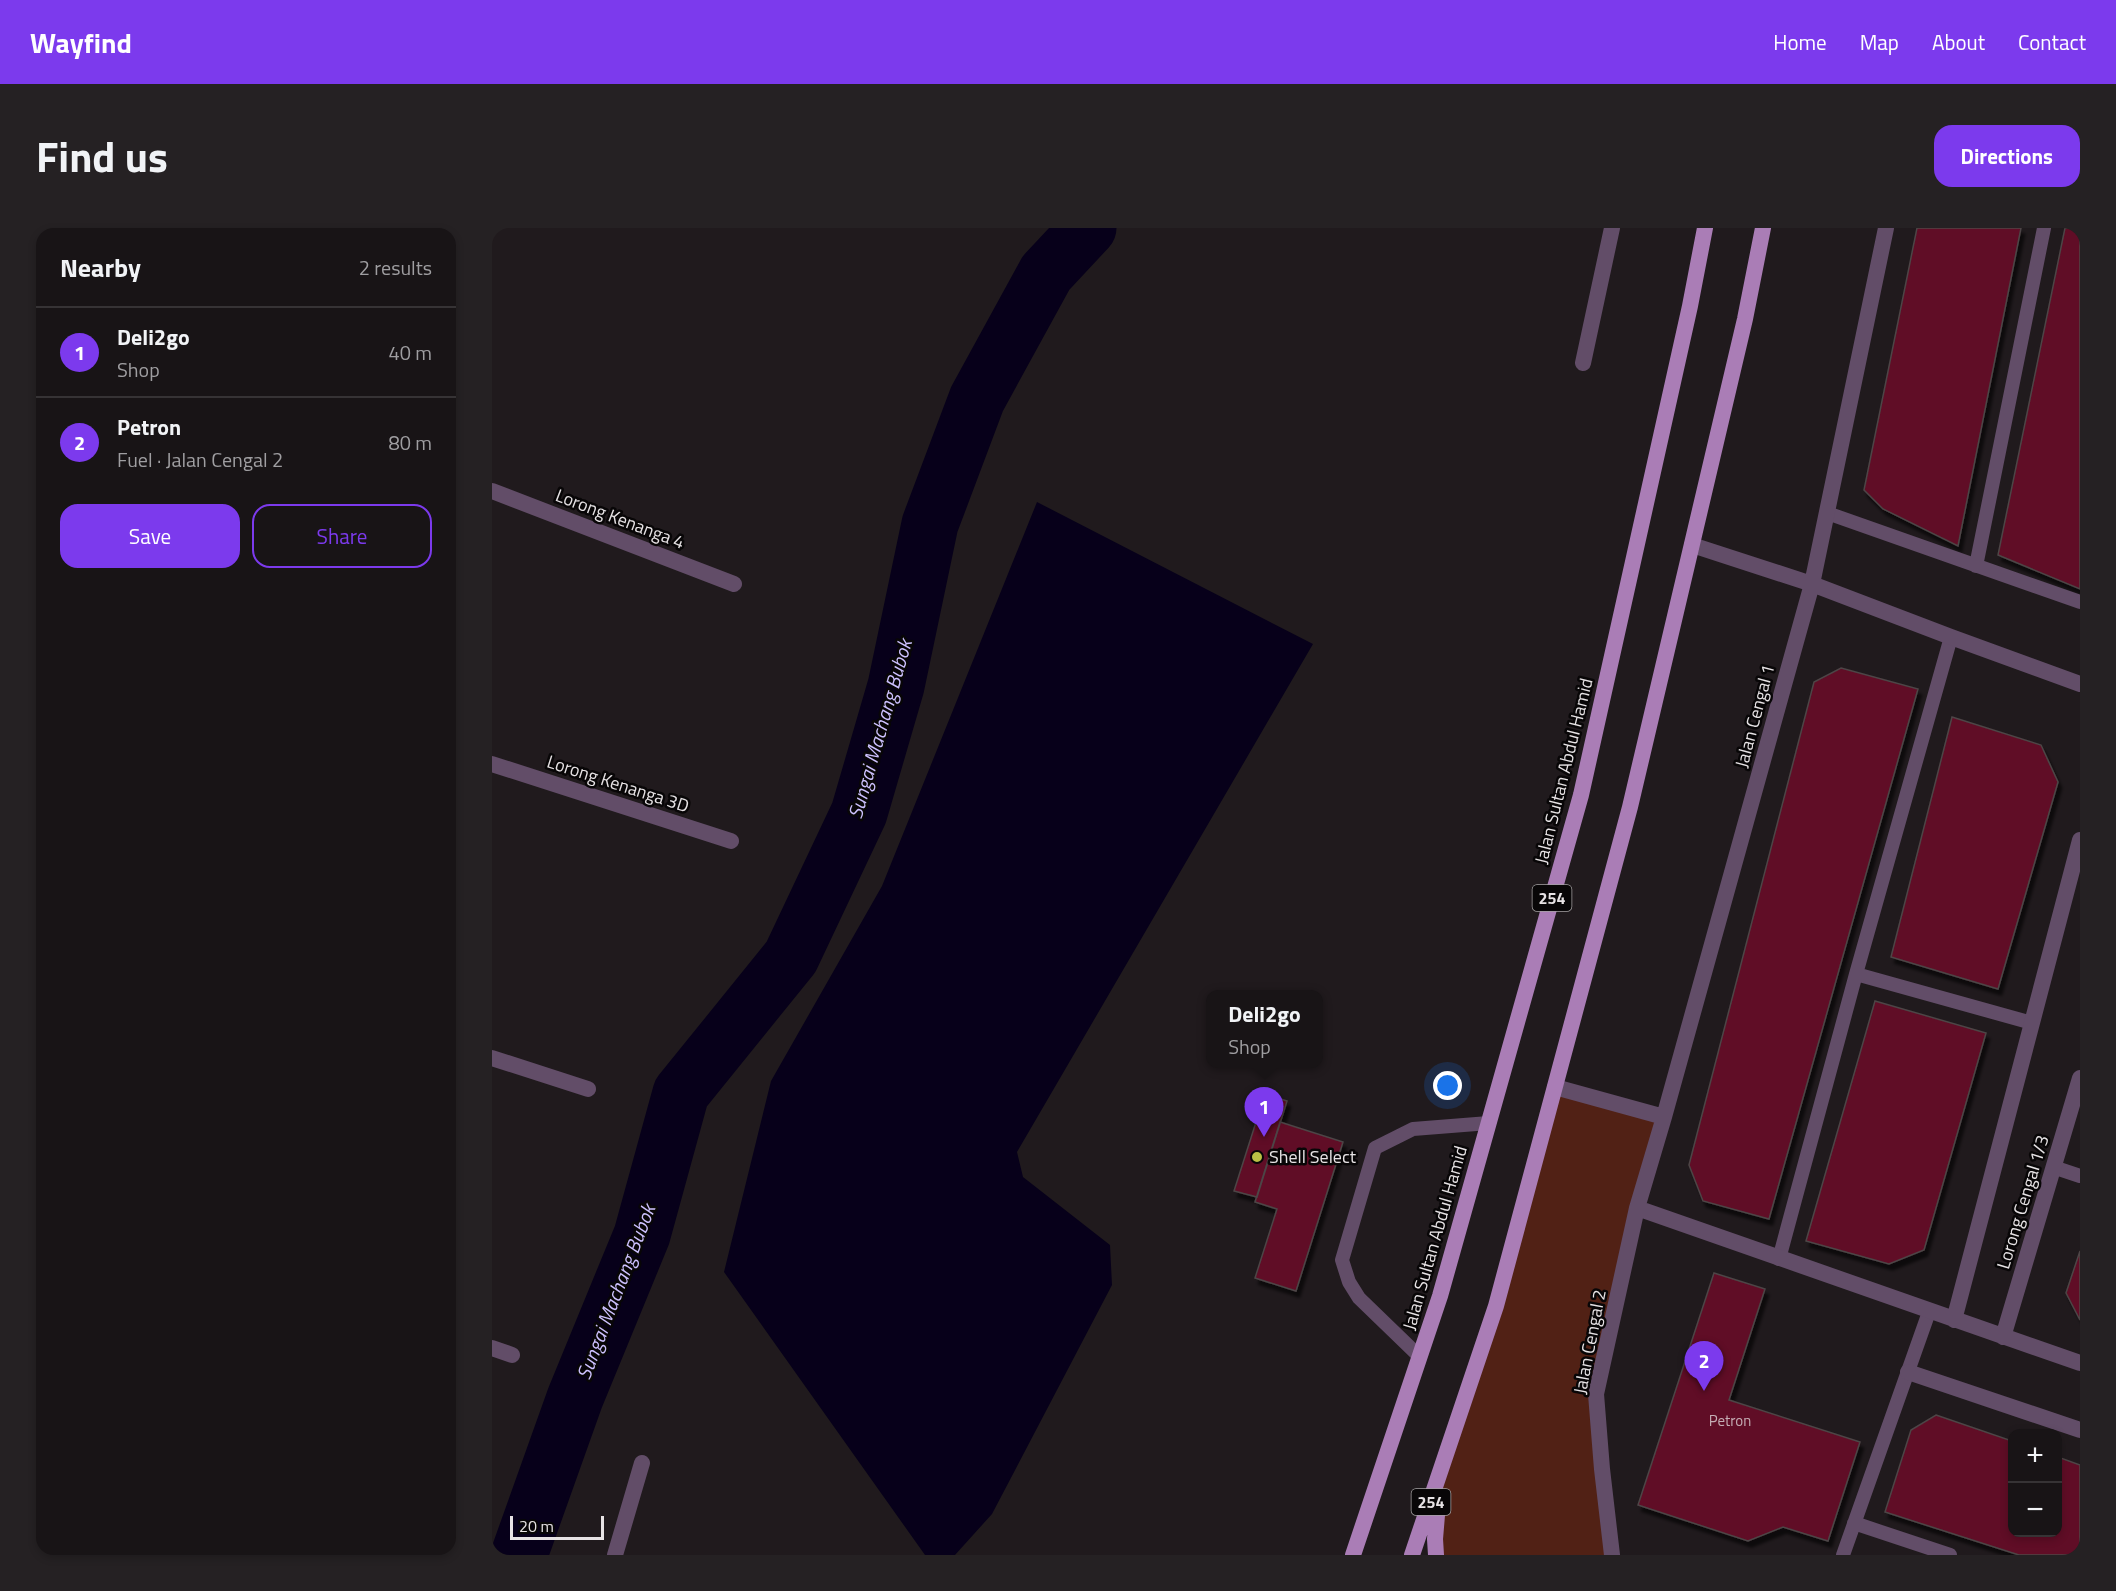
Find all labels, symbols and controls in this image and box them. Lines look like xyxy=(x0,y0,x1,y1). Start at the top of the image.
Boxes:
text: Wayfind xyxy=(30,21,132,64)
text: Home xyxy=(1773,26,1827,58)
text: Map xyxy=(1860,26,1899,58)
text: About xyxy=(1932,26,1985,58)
text: Contact xyxy=(2018,26,2086,58)
text: Find us xyxy=(36,124,168,188)
button: Directions xyxy=(1934,125,2080,187)
text: Nearby xyxy=(60,248,141,287)
text: 2 results xyxy=(359,252,432,283)
text: Deli2go xyxy=(117,320,190,354)
text: 1 xyxy=(74,337,85,368)
text: 40 m xyxy=(388,337,432,368)
text: Shop xyxy=(117,354,160,385)
text: Petron xyxy=(117,410,181,444)
text: 2 xyxy=(74,427,85,458)
text: 80 m xyxy=(388,427,432,458)
text: Fuel · Jalan Cengal 2 xyxy=(117,444,283,475)
street label: Lorong Kenanga 4 xyxy=(552,482,689,556)
button: Save xyxy=(60,504,240,568)
button: Share xyxy=(252,504,432,568)
water label: Sungai Machang Bubok xyxy=(839,633,921,822)
street label: Jalan Cengal 1 xyxy=(1728,661,1781,770)
street label: Jalan Sultan Abdul Hamid xyxy=(1527,675,1600,867)
street label: Lorong Kenanga 3D xyxy=(544,748,693,819)
road number: 254 xyxy=(1532,885,1572,911)
popup xyxy=(1206,990,1323,1068)
text: Deli2go xyxy=(1228,997,1301,1031)
text: Shop xyxy=(1228,1031,1271,1062)
your location xyxy=(1433,1071,1462,1100)
pin: 1 xyxy=(1244,1088,1284,1137)
street label: Lorong Cengal 1/3 xyxy=(1989,1132,2056,1272)
place label: Shell Select xyxy=(1269,1143,1357,1170)
street label: Jalan Sultan Abdul Hamid xyxy=(1395,1143,1474,1333)
marker: Shell Select xyxy=(1250,1150,1264,1164)
water label: Sungai Machang Bubok xyxy=(568,1198,664,1384)
street label: Jalan Cengal 2 xyxy=(1566,1287,1613,1396)
pin: 2 xyxy=(1684,1342,1724,1391)
house number: Petron xyxy=(1709,1409,1751,1432)
map controls xyxy=(2008,1429,2062,1537)
button: + xyxy=(2008,1429,2062,1483)
button: − xyxy=(2008,1483,2062,1537)
road number: 254 xyxy=(1412,1489,1450,1515)
scale bar xyxy=(510,1513,604,1540)
text: 20 m xyxy=(519,1514,554,1538)

